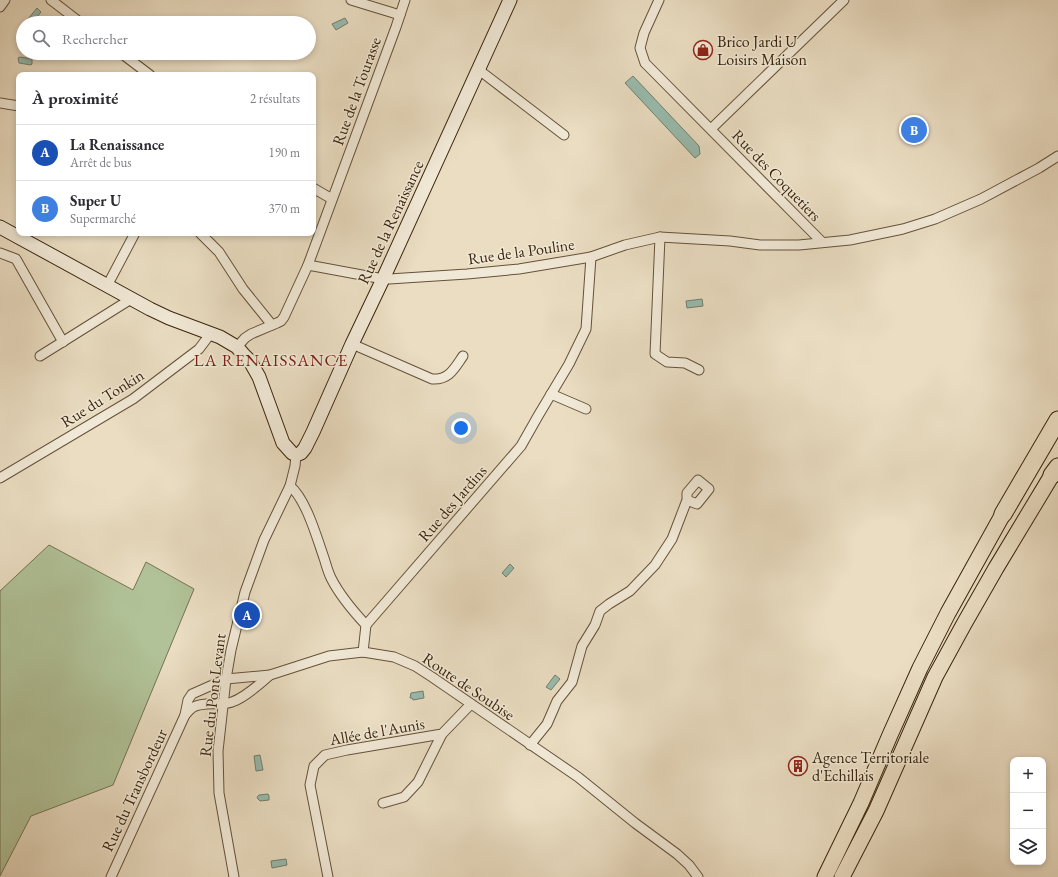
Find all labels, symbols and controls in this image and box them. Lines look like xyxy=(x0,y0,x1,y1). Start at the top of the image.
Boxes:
search box xyxy=(16,16,316,60)
icon: search xyxy=(30,27,52,49)
text: Rechercher xyxy=(62,29,128,48)
place label: Brico Jardi U Loisirs Maison xyxy=(717,31,807,70)
street label: Rue de la Tourasse xyxy=(327,34,386,148)
shop icon: Brico Jardi U Loisirs Maison xyxy=(692,39,714,61)
text: À proximité xyxy=(32,87,118,109)
text: 2 résultats xyxy=(250,90,300,107)
pin: B xyxy=(901,115,927,145)
street label: Rue des Coquetiers xyxy=(727,125,826,226)
text: La Renaissance xyxy=(70,135,164,154)
text: A xyxy=(40,144,50,161)
text: 190 m xyxy=(269,144,300,161)
text: Arrêt de bus xyxy=(70,154,131,171)
street label: Rue de la Renaissance xyxy=(353,157,428,287)
text: Super U xyxy=(70,191,121,210)
text: B xyxy=(41,200,49,217)
text: 370 m xyxy=(269,200,300,217)
text: Supermarché xyxy=(70,210,136,227)
street label: Rue de la Pouline xyxy=(467,234,576,269)
district label: LA RENAISSANCE xyxy=(194,349,348,371)
street label: Rue du Tonkin xyxy=(57,364,148,432)
your location xyxy=(451,418,471,438)
street label: Rue des Jardins xyxy=(413,461,491,546)
pin: A xyxy=(234,600,260,630)
street label: Rue du Pont Levant xyxy=(195,632,230,758)
street label: Route de Soubise xyxy=(418,648,519,725)
street label: Allée de l'Aunis xyxy=(327,713,426,750)
street label: Rue du Transbordeur xyxy=(97,725,172,855)
place label: Agence Territoriale d'Echillais xyxy=(811,747,929,786)
building icon: Agence Territoriale d'Echillais xyxy=(787,755,809,777)
map controls xyxy=(1010,757,1046,865)
button: + xyxy=(1010,757,1046,793)
button: − xyxy=(1010,793,1046,829)
button: layers xyxy=(1010,829,1046,865)

